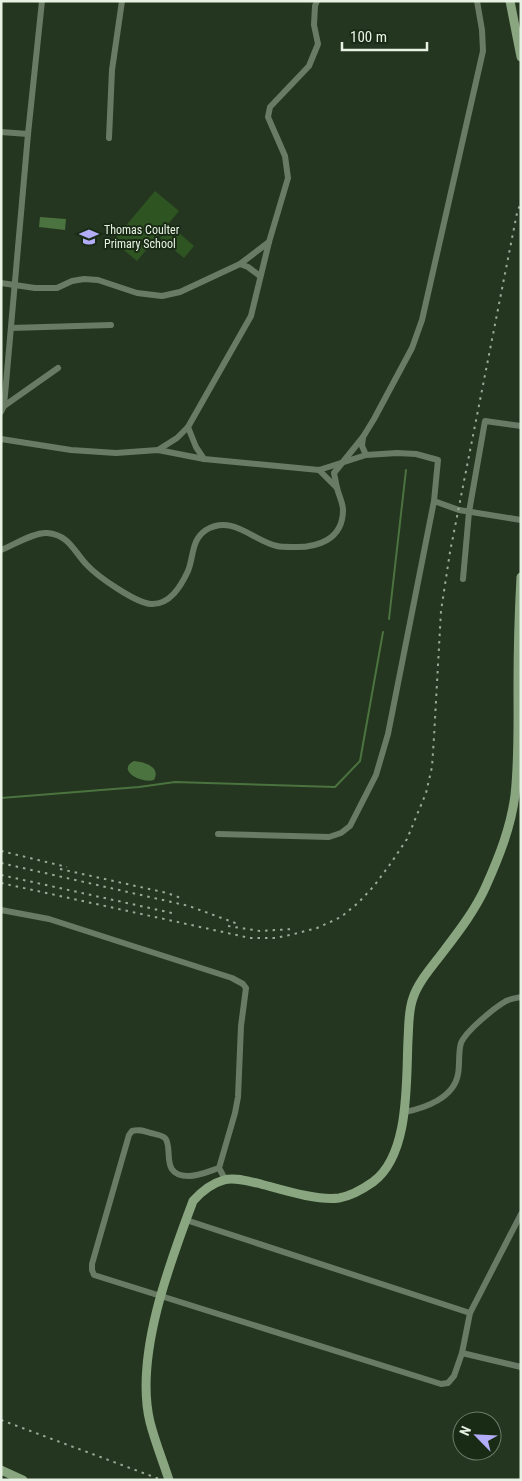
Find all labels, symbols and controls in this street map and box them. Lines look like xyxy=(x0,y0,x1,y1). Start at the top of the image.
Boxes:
scale bar xyxy=(342,20,427,52)
text: 100 m xyxy=(350,28,387,46)
place label: Thomas Coulter Primary School xyxy=(104,223,180,251)
school or university icon: Thomas Coulter Primary School xyxy=(78,226,100,248)
north arrow xyxy=(452,1411,502,1461)
text: N xyxy=(456,1424,474,1438)

